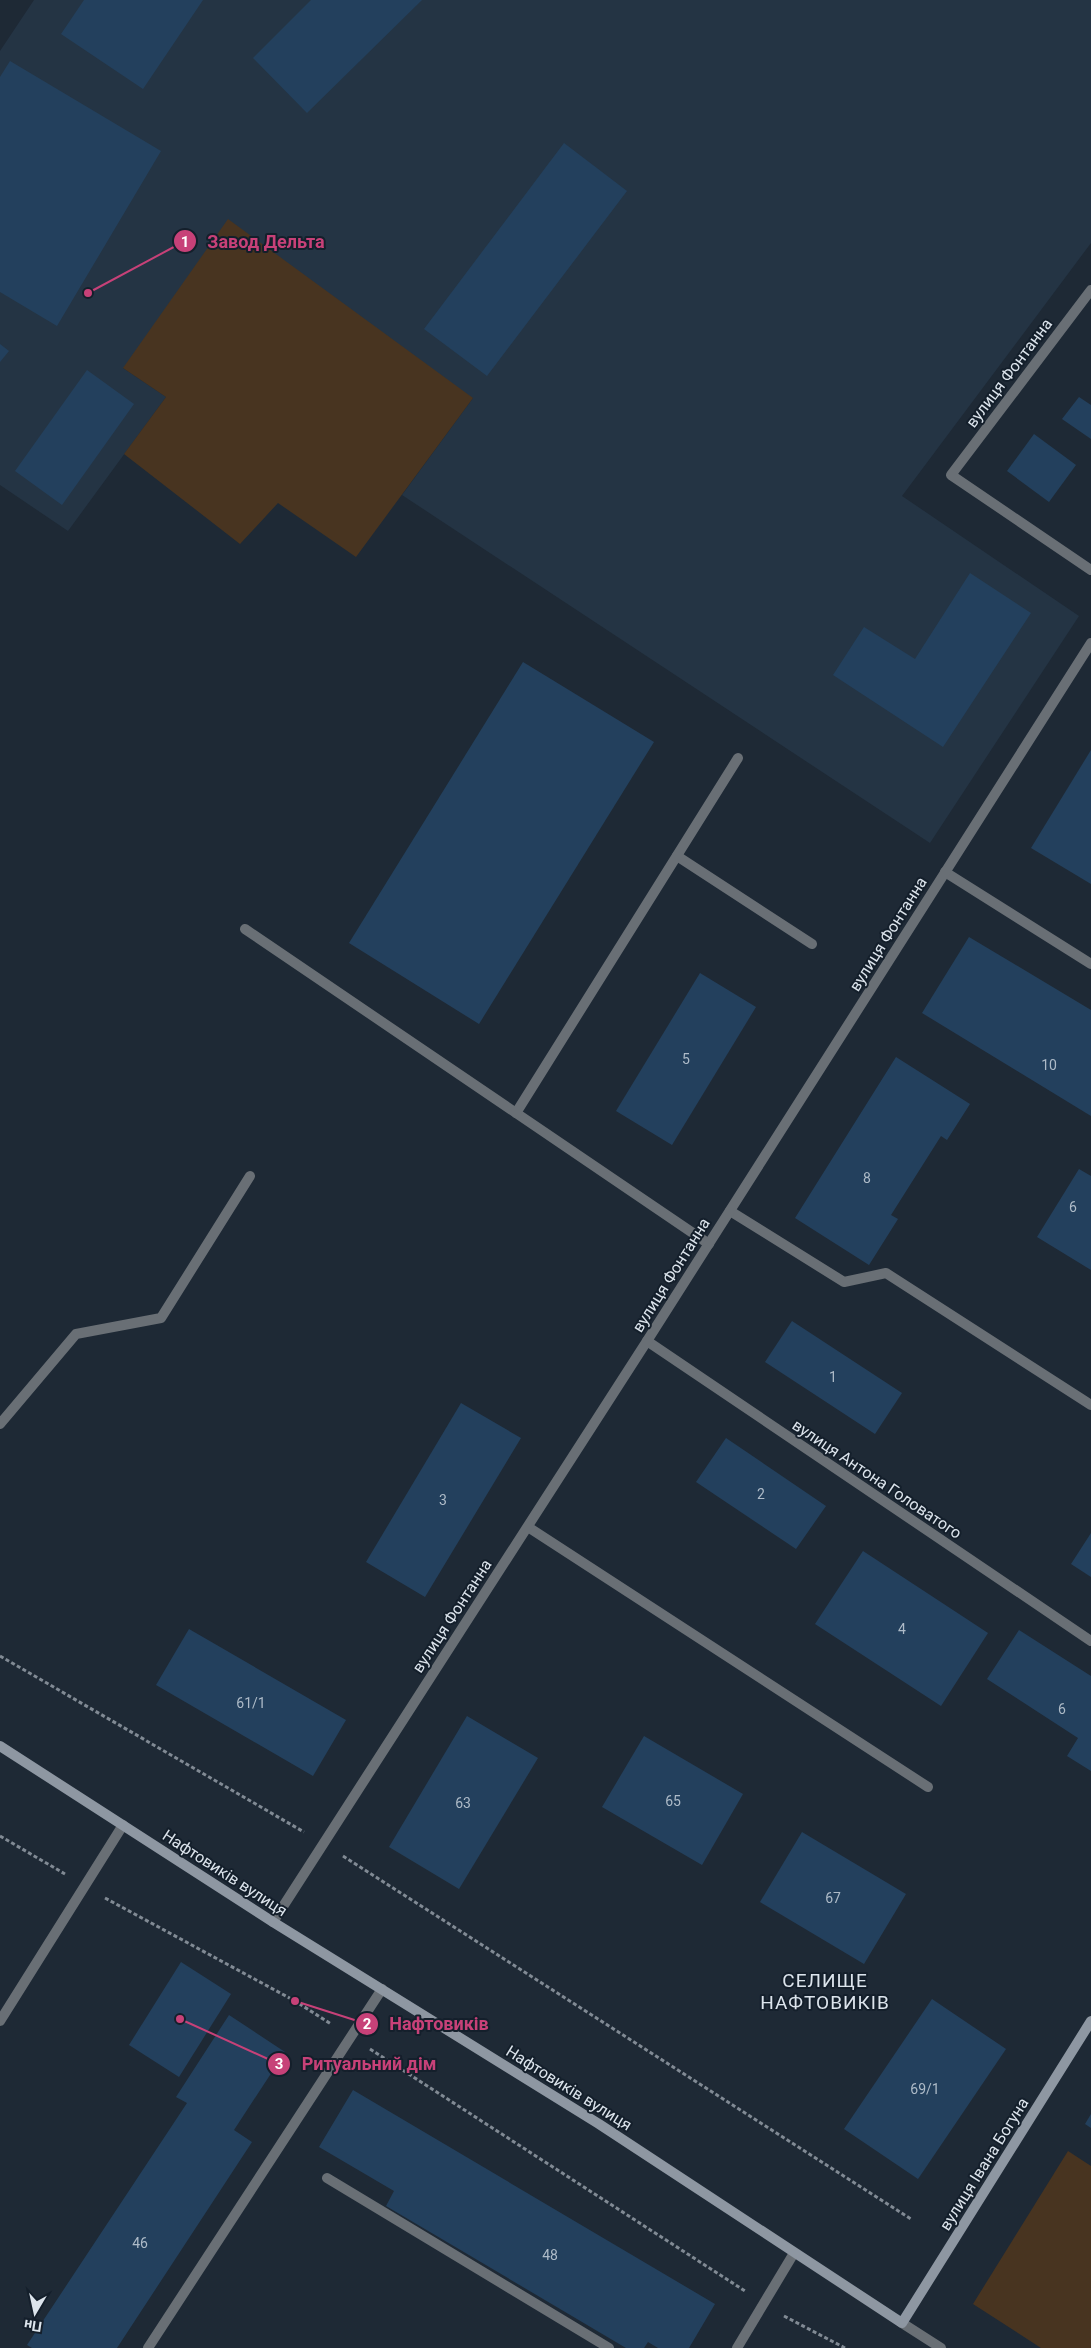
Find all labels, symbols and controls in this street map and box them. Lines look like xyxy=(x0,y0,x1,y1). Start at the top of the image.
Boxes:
callout: Завод Дельта xyxy=(172,225,334,258)
text: Завод Дельта xyxy=(207,231,325,252)
text: 1 xyxy=(181,233,189,251)
street label: вулиця Фонтанна xyxy=(962,315,1056,431)
street label: вулиця Фонтанна xyxy=(845,873,931,995)
house number: 5 xyxy=(682,1051,690,1067)
house number: 10 xyxy=(1041,1057,1057,1073)
house number: 8 xyxy=(863,1170,871,1186)
house number: 6 xyxy=(1069,1199,1077,1215)
street label: вулиця Фонтанна xyxy=(628,1214,714,1336)
house number: 1 xyxy=(829,1369,837,1385)
street label: вулиця Антона Головатого xyxy=(789,1415,965,1543)
house number: 2 xyxy=(757,1486,765,1502)
house number: 3 xyxy=(439,1492,447,1508)
street label: вулиця Фонтанна xyxy=(408,1556,496,1676)
house number: 4 xyxy=(898,1621,906,1637)
house number: 61/1 xyxy=(236,1695,266,1711)
house number: 6 xyxy=(1058,1701,1066,1717)
house number: 65 xyxy=(665,1793,681,1809)
house number: 63 xyxy=(455,1795,471,1811)
street label: Нафтовиків вулиця xyxy=(159,1826,291,1920)
house number: 67 xyxy=(825,1890,841,1906)
district label: СЕЛИЩЕ НАФТОВИКІВ xyxy=(760,1969,890,2014)
callout: Нафтовиків xyxy=(354,2007,499,2040)
text: Нафтовиків xyxy=(389,2013,489,2034)
text: 2 xyxy=(363,2015,372,2033)
street label: Нафтовиків вулиця xyxy=(503,2042,635,2134)
callout: Ритуальний дім xyxy=(266,2047,446,2080)
text: Ритуальний дім xyxy=(302,2053,436,2074)
text: 3 xyxy=(275,2055,283,2073)
house number: 69/1 xyxy=(910,2081,940,2097)
street label: вулиця Івана Богуна xyxy=(935,2094,1033,2234)
house number: 46 xyxy=(132,2235,148,2251)
house number: 48 xyxy=(542,2247,558,2263)
north arrow xyxy=(10,2288,60,2338)
text: Пн xyxy=(23,2317,43,2335)

